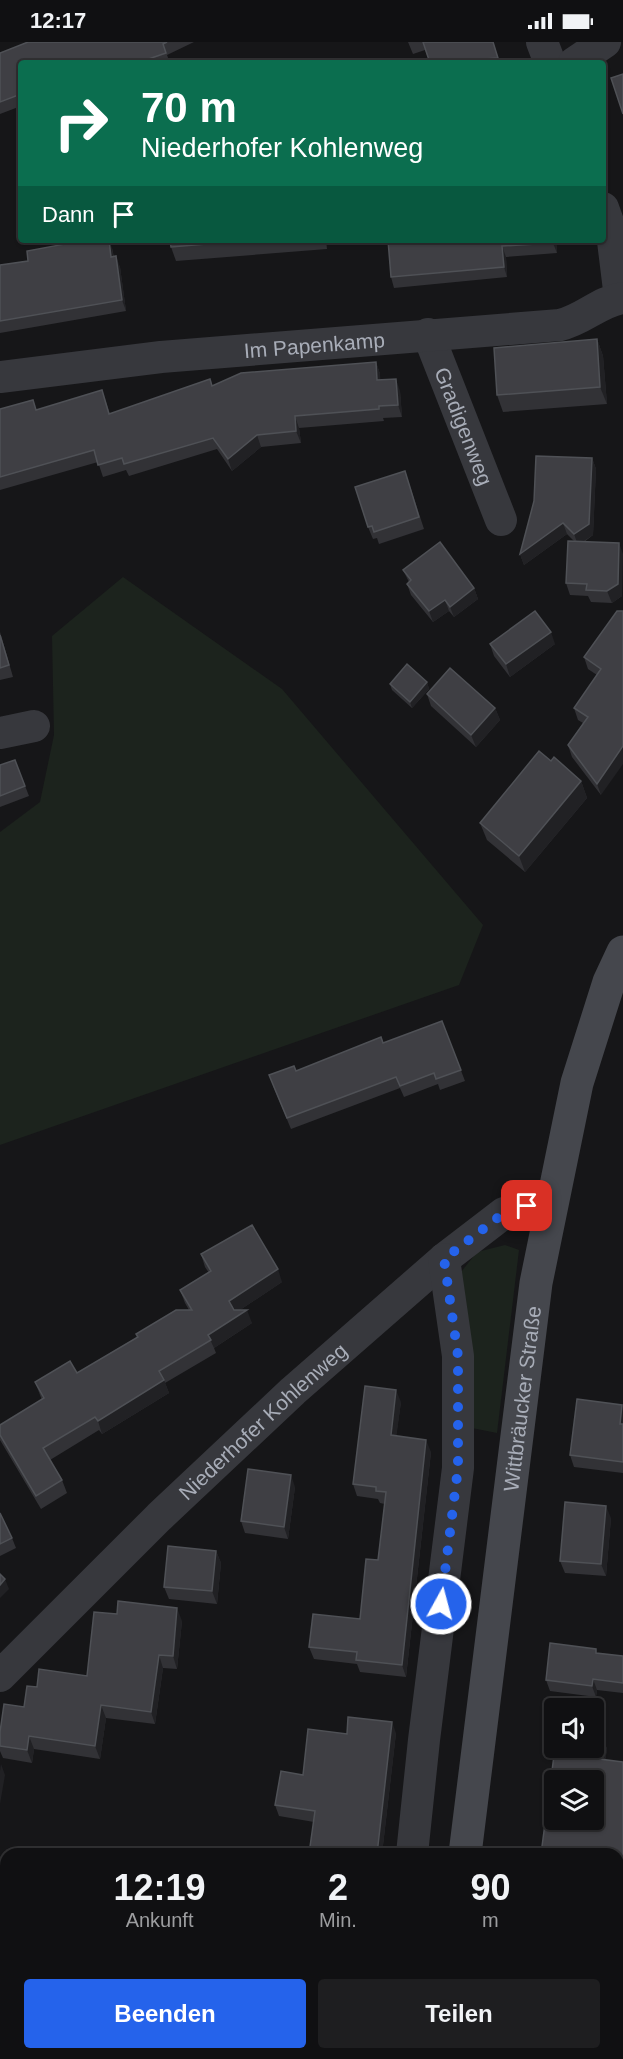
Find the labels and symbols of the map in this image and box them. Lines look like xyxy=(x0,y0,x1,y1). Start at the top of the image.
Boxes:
street label: Im Papenkamp xyxy=(243,328,386,362)
street label: Gradigenweg xyxy=(431,364,498,489)
pin xyxy=(501,1180,552,1231)
street label: Wittbräucker Straße xyxy=(499,1304,545,1493)
street label: Niederhofer Kohlenweg xyxy=(174,1338,351,1504)
position arrow xyxy=(409,1572,473,1636)

